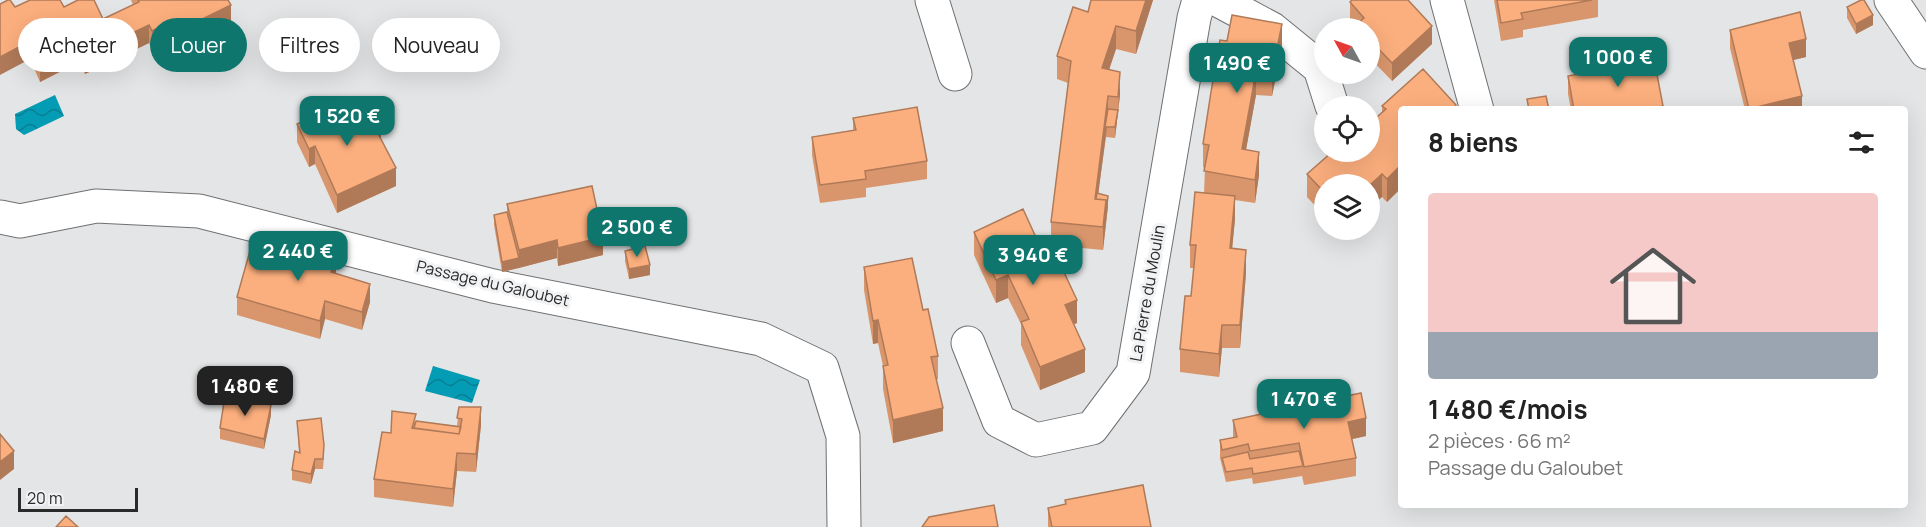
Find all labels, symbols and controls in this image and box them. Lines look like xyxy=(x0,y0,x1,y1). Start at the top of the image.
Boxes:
chip: Acheter xyxy=(18,18,138,72)
chip: Louer xyxy=(150,18,247,72)
chip: Filtres xyxy=(259,18,360,72)
chip: Nouveau xyxy=(372,18,500,72)
north arrow xyxy=(1314,18,1380,84)
map controls xyxy=(1314,18,1380,240)
pin: 1 000 € xyxy=(1563,37,1673,88)
pin: 1 490 € xyxy=(1182,43,1292,94)
text: 1 000 € xyxy=(1583,43,1653,70)
text: 1 490 € xyxy=(1203,49,1271,76)
pin: 1 520 € xyxy=(292,96,402,147)
button: locate xyxy=(1314,96,1380,162)
text: 1 520 € xyxy=(314,102,380,129)
text: 8 biens xyxy=(1428,124,1518,160)
icon: filters xyxy=(1845,126,1878,159)
button: layers xyxy=(1314,174,1380,240)
pin: 2 500 € xyxy=(582,207,692,258)
text: 2 500 € xyxy=(601,213,673,240)
street label: La Pierre du Moulin xyxy=(1124,223,1170,363)
pin: 2 440 € xyxy=(243,231,353,282)
icon: home xyxy=(1599,232,1707,340)
pin: 3 940 € xyxy=(978,235,1088,286)
text: 2 440 € xyxy=(263,237,333,264)
text: 3 940 € xyxy=(997,241,1069,268)
street label: Passage du Galoubet xyxy=(414,255,572,311)
pin: 1 480 € xyxy=(190,366,300,417)
text: 1 480 € xyxy=(211,372,279,399)
pin: 1 470 € xyxy=(1249,379,1359,430)
text: 1 470 € xyxy=(1271,385,1337,412)
text: 1 480 €/mois xyxy=(1428,391,1587,427)
text: 2 pièces · 66 m² xyxy=(1428,427,1571,454)
text: Passage du Galoubet xyxy=(1428,454,1623,481)
scale bar xyxy=(18,485,138,512)
text: 20 m xyxy=(27,487,63,509)

